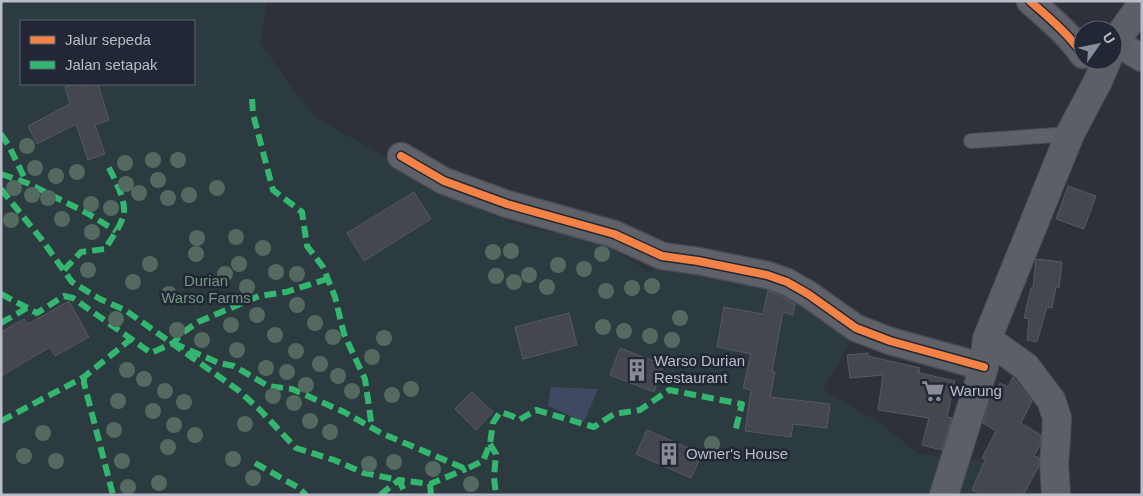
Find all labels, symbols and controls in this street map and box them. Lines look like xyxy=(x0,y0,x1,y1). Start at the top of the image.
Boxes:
legend xyxy=(20,20,195,85)
north arrow xyxy=(1073,20,1123,70)
text: U xyxy=(1099,29,1118,47)
text: Jalur sepeda xyxy=(65,31,152,48)
text: Jalan setapak xyxy=(65,56,158,73)
park label: Durian Warso Farms xyxy=(161,272,251,306)
place label: Warso Durian Restaurant xyxy=(654,352,745,386)
building icon: Warso Durian Restaurant xyxy=(624,357,650,383)
supermarket icon: Warung xyxy=(920,378,946,404)
place label: Warung xyxy=(950,382,1002,399)
building icon: Owner's House xyxy=(656,441,682,467)
place label: Owner's House xyxy=(686,445,788,462)

